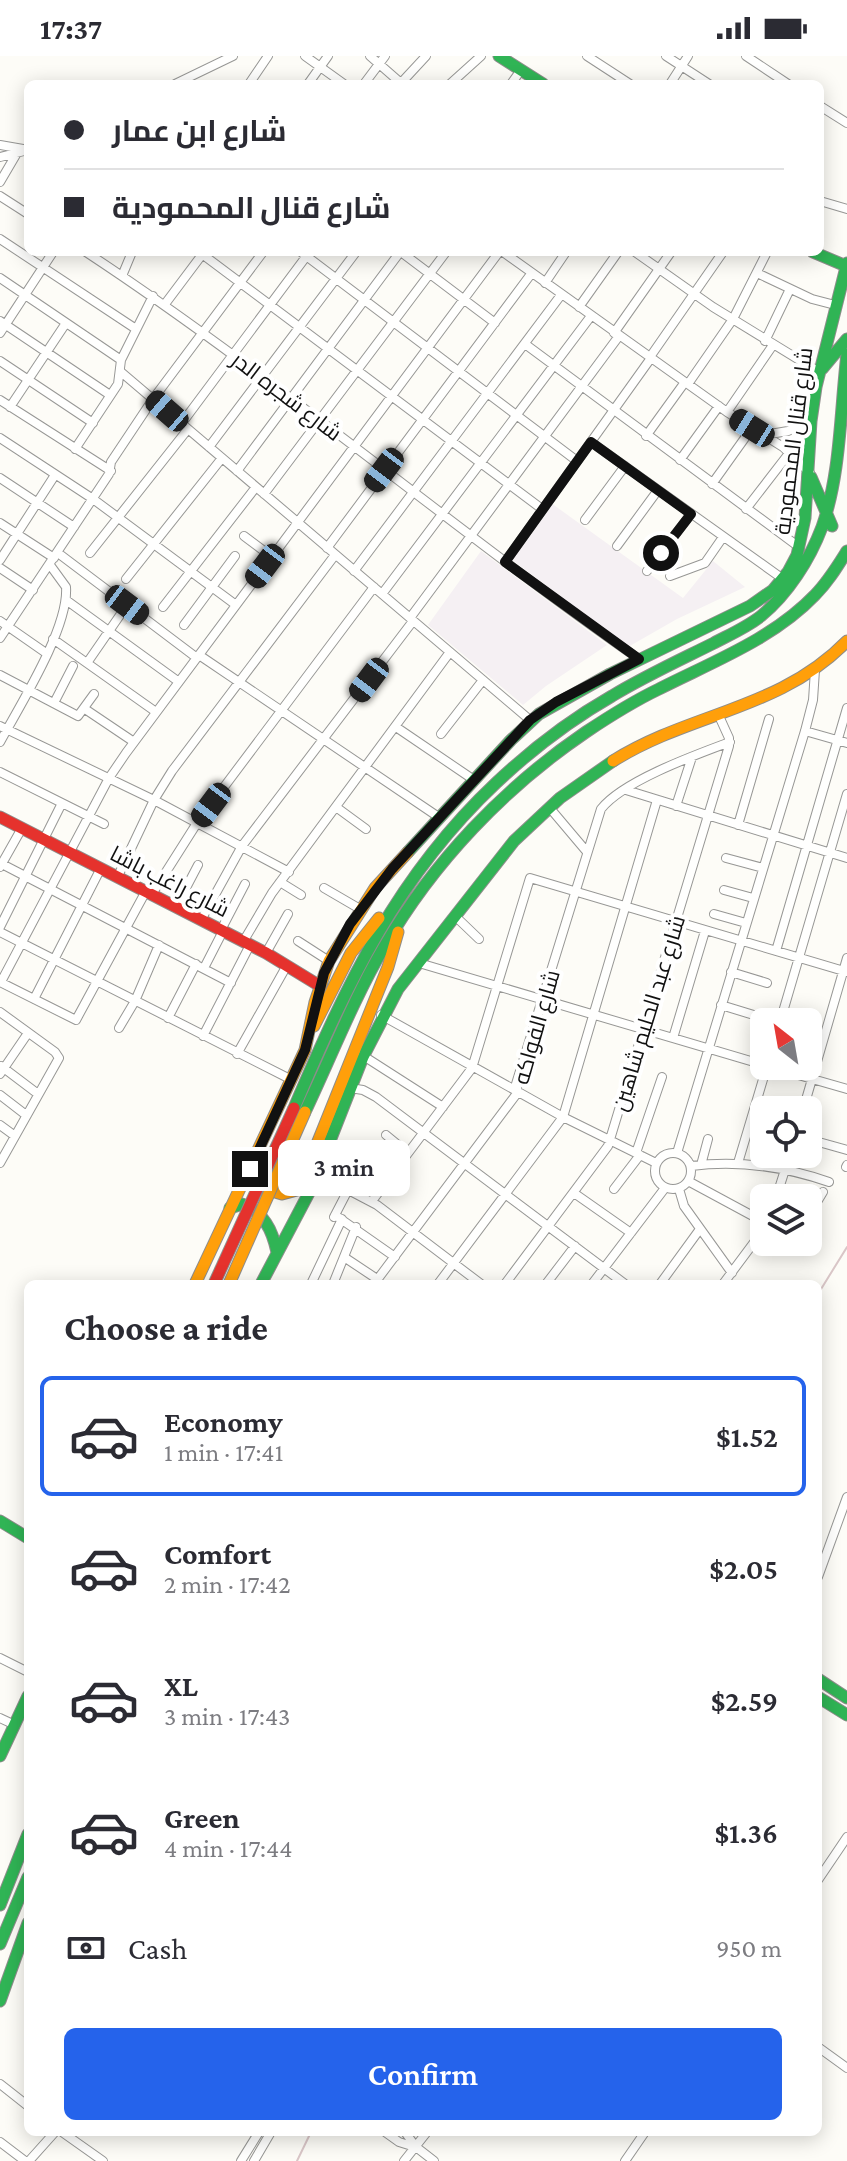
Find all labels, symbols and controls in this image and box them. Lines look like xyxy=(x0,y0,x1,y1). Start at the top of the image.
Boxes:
text: 17:37 xyxy=(40,12,102,45)
text: شارع ابن عمار xyxy=(112,114,287,147)
text: شارع قنال المحمودية xyxy=(112,191,390,224)
street label: شارع شجره الدر xyxy=(224,346,347,447)
street label: شارع قنال المحمودية xyxy=(770,346,819,536)
car xyxy=(141,386,193,436)
car xyxy=(725,405,779,451)
car xyxy=(360,444,408,496)
route start xyxy=(643,535,679,571)
car xyxy=(241,540,289,592)
car xyxy=(101,581,153,629)
car xyxy=(345,654,393,706)
car xyxy=(187,779,235,831)
street label: شارع راغب باشا xyxy=(105,841,234,924)
street label: شارع عبد الحليم شاهين xyxy=(607,912,693,1115)
street label: شارع الفواكه xyxy=(508,967,567,1088)
north arrow xyxy=(750,1008,822,1080)
map controls xyxy=(750,1008,822,1256)
button: locate xyxy=(750,1096,822,1168)
callout: 3 min xyxy=(278,1141,410,1197)
route end xyxy=(232,1151,268,1187)
text: 3 min xyxy=(314,1153,374,1182)
button: layers xyxy=(750,1184,822,1256)
text: Choose a ride xyxy=(64,1308,268,1348)
icon: car xyxy=(68,1400,140,1472)
text: Economy xyxy=(164,1405,283,1438)
text: $1.52 xyxy=(716,1420,778,1453)
text: 1 min · 17:41 xyxy=(164,1438,283,1467)
icon: car xyxy=(68,1532,140,1604)
text: Comfort xyxy=(164,1537,271,1570)
text: $2.05 xyxy=(709,1552,778,1585)
text: 2 min · 17:42 xyxy=(164,1570,291,1599)
icon: car xyxy=(68,1664,140,1736)
text: XL xyxy=(164,1669,198,1702)
text: $2.59 xyxy=(711,1684,778,1717)
text: 3 min · 17:43 xyxy=(164,1702,290,1731)
icon: car xyxy=(68,1796,140,1868)
text: Green xyxy=(164,1801,240,1834)
text: $1.36 xyxy=(714,1816,778,1849)
text: 4 min · 17:44 xyxy=(164,1834,293,1863)
icon: cash xyxy=(64,1926,108,1970)
text: Cash xyxy=(128,1932,187,1965)
text: 950 m xyxy=(716,1934,782,1963)
button: Confirm xyxy=(64,2028,782,2120)

